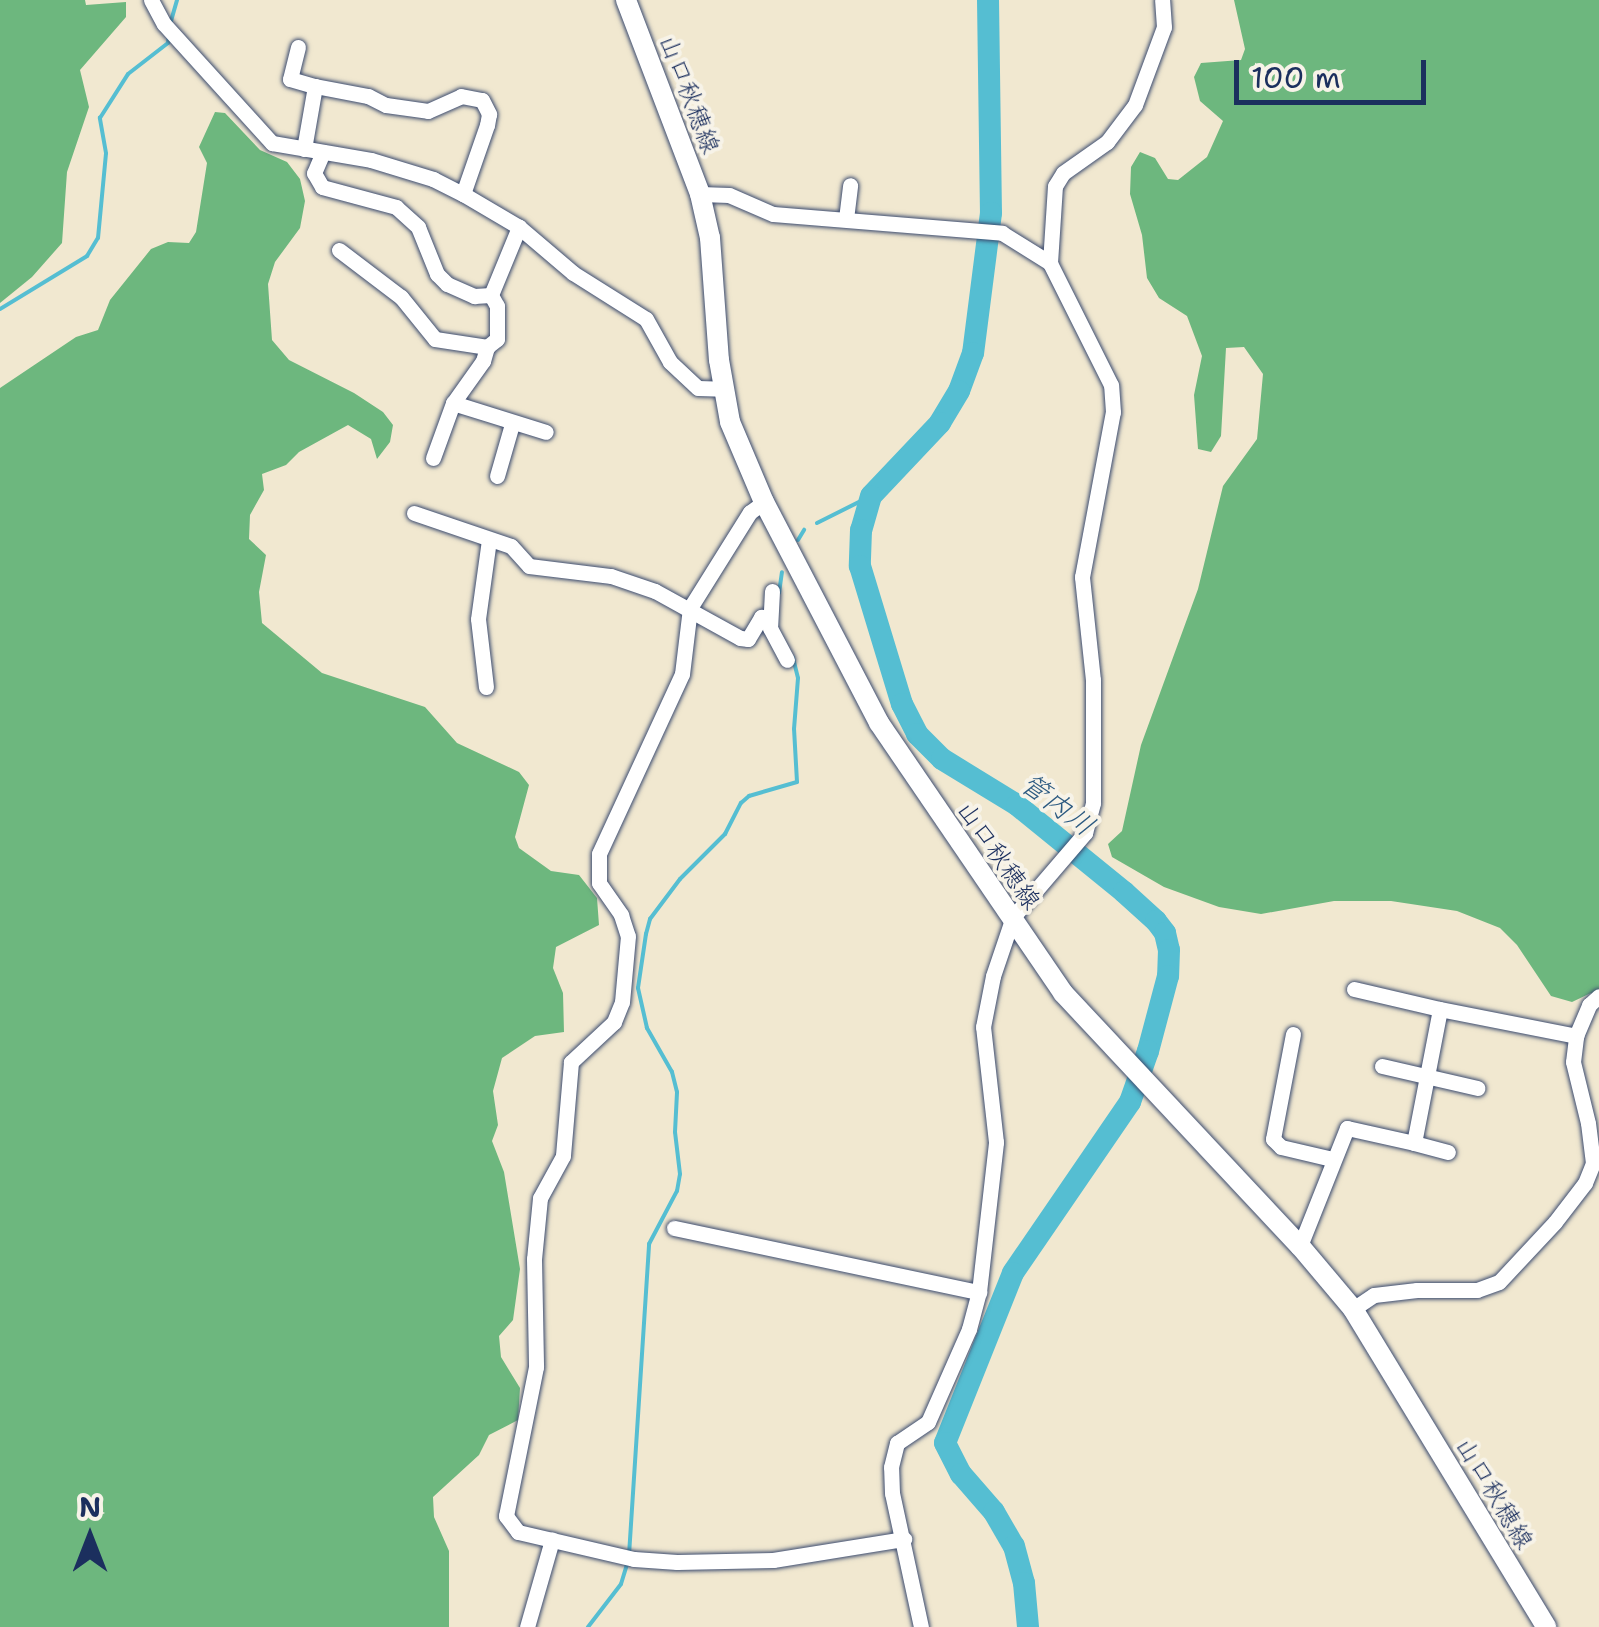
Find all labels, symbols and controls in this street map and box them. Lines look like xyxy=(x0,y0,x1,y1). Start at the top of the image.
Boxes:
street label: 山口秋穂線 xyxy=(654,30,726,158)
scale bar xyxy=(1239,40,1432,102)
text: 100 m xyxy=(1251,57,1341,98)
water label: 管内川 xyxy=(1014,765,1102,843)
street label: 山口秋穂線 xyxy=(951,795,1047,915)
street label: 山口秋穂線 xyxy=(1450,1432,1540,1554)
north arrow xyxy=(40,1487,140,1587)
text: N xyxy=(79,1488,101,1526)

